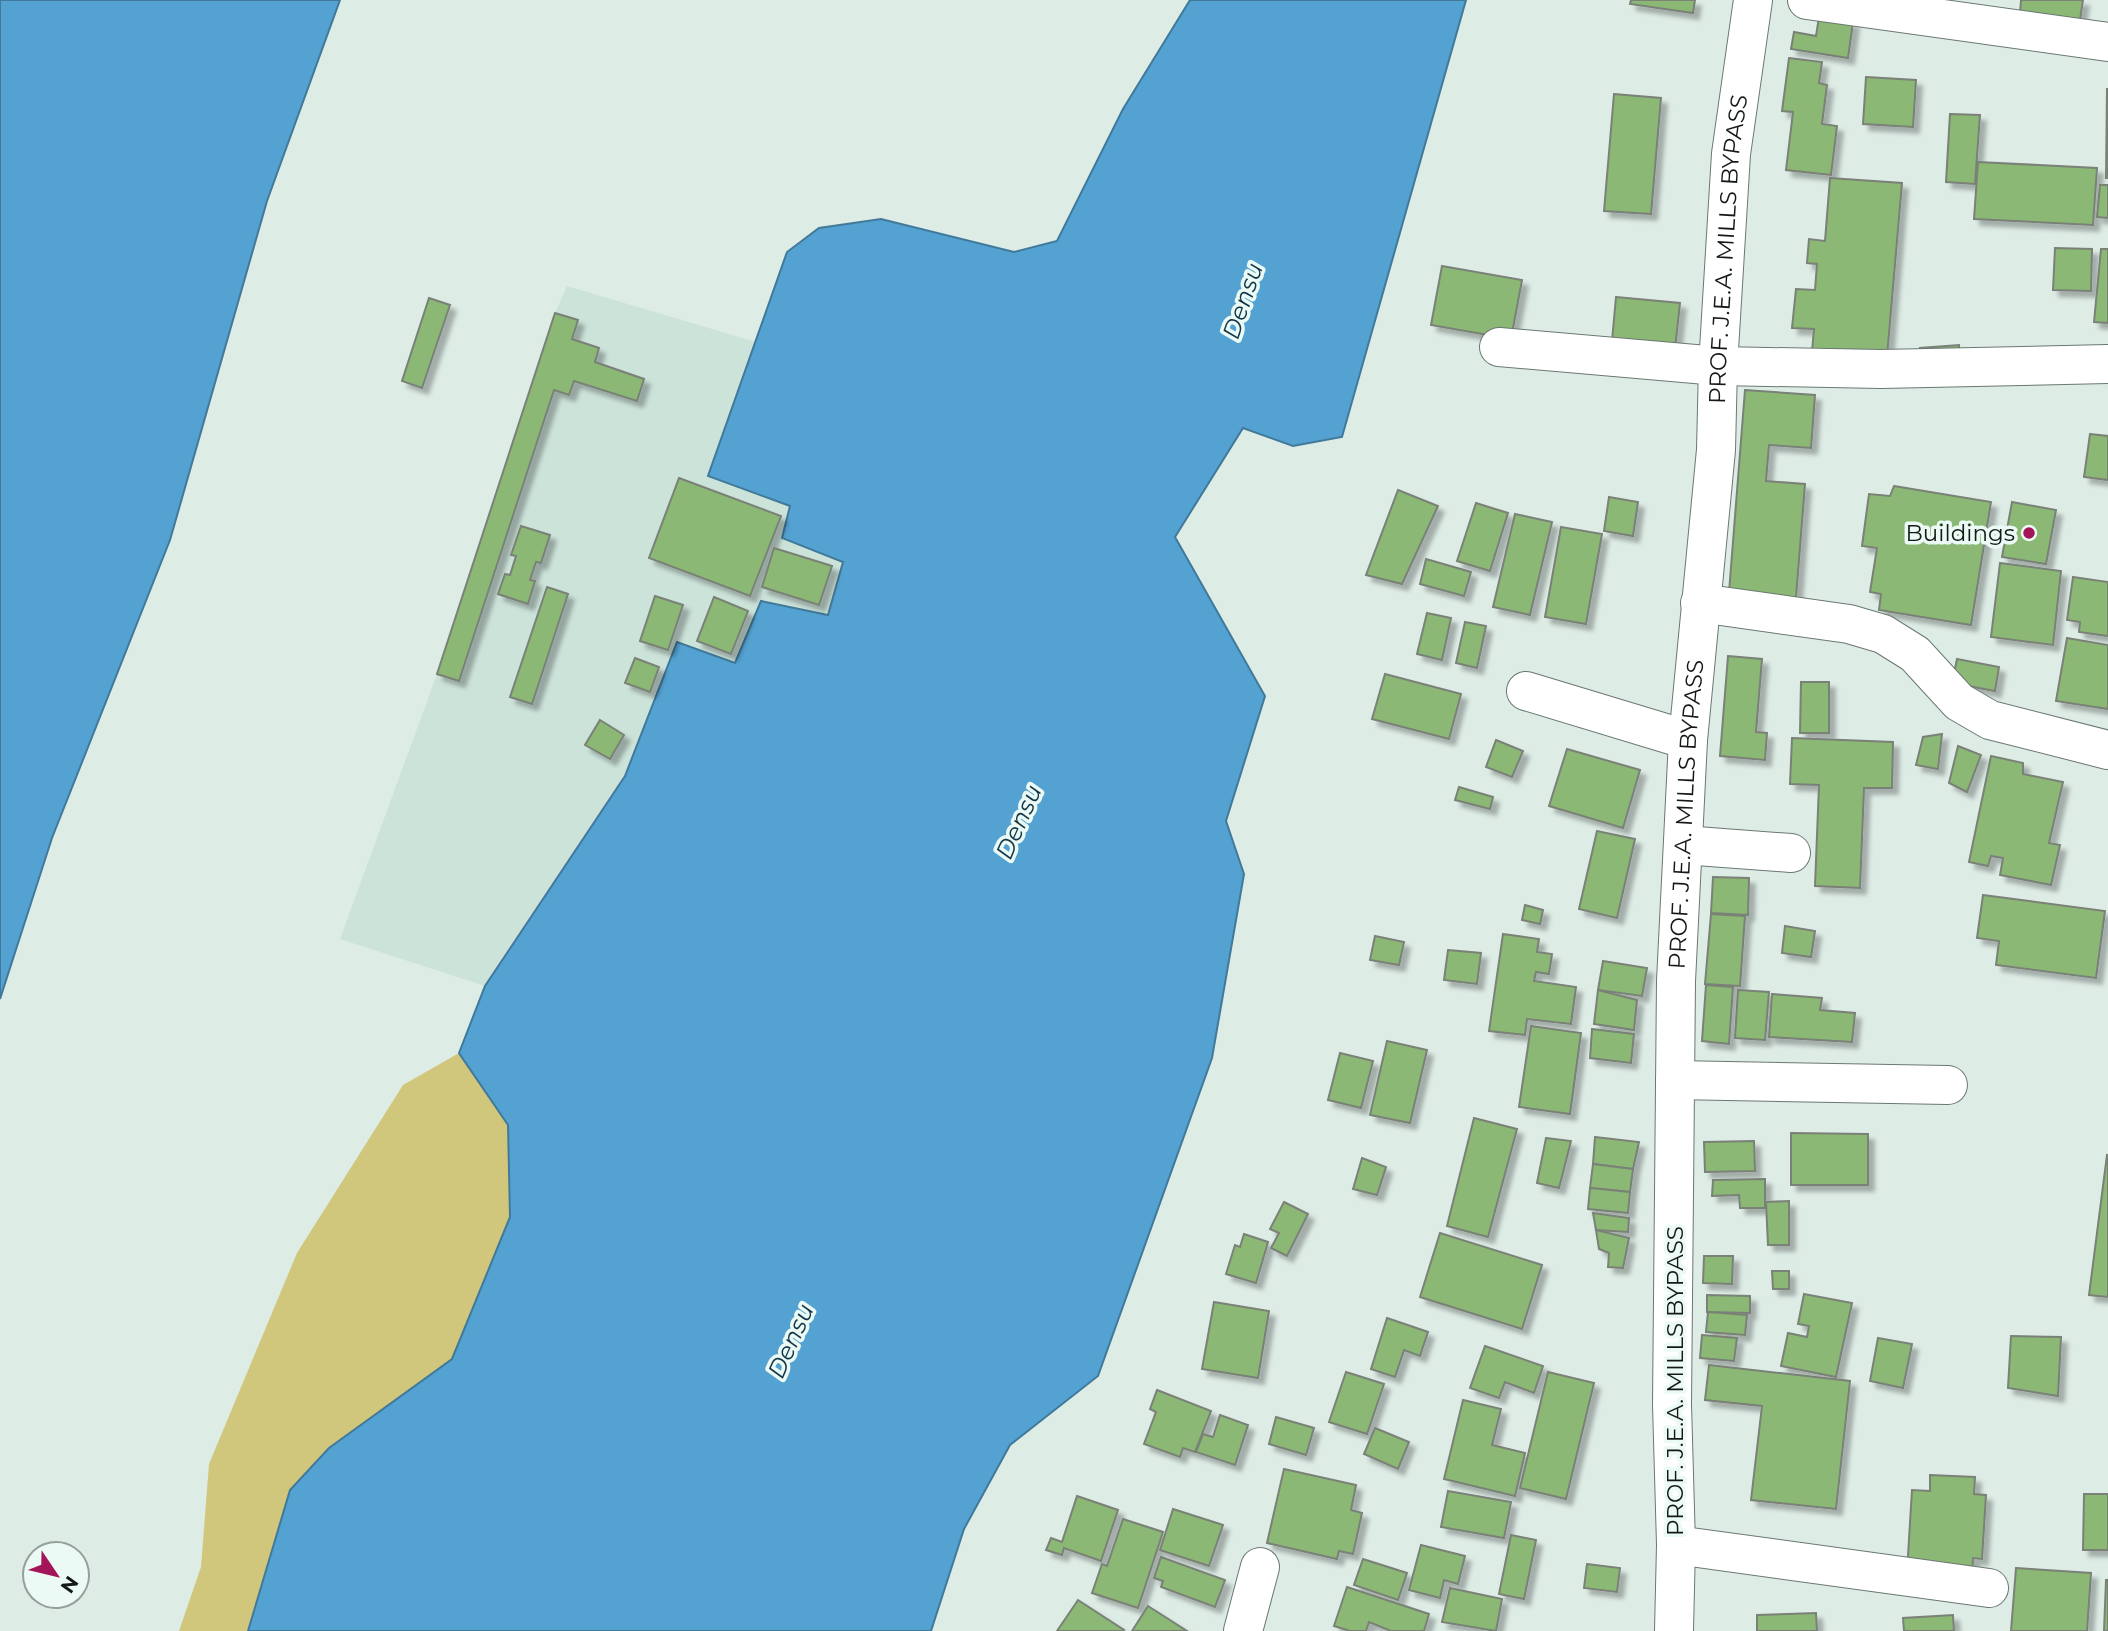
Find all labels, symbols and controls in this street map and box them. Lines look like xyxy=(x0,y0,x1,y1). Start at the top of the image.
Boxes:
street label: PROF. J.E.A. MILLS BYPASS xyxy=(1703,93,1753,404)
water label: Densu xyxy=(1216,259,1269,343)
place label: Buildings xyxy=(1906,519,2015,547)
marker: Buildings xyxy=(2021,525,2037,541)
street label: PROF. J.E.A. MILLS BYPASS xyxy=(1663,658,1710,970)
water label: Densu xyxy=(989,780,1048,864)
street label: PROF. J.E.A. MILLS BYPASS xyxy=(1661,1226,1689,1536)
water label: Densu xyxy=(761,1299,820,1383)
north arrow xyxy=(21,1540,91,1610)
text: N xyxy=(56,1572,83,1597)

